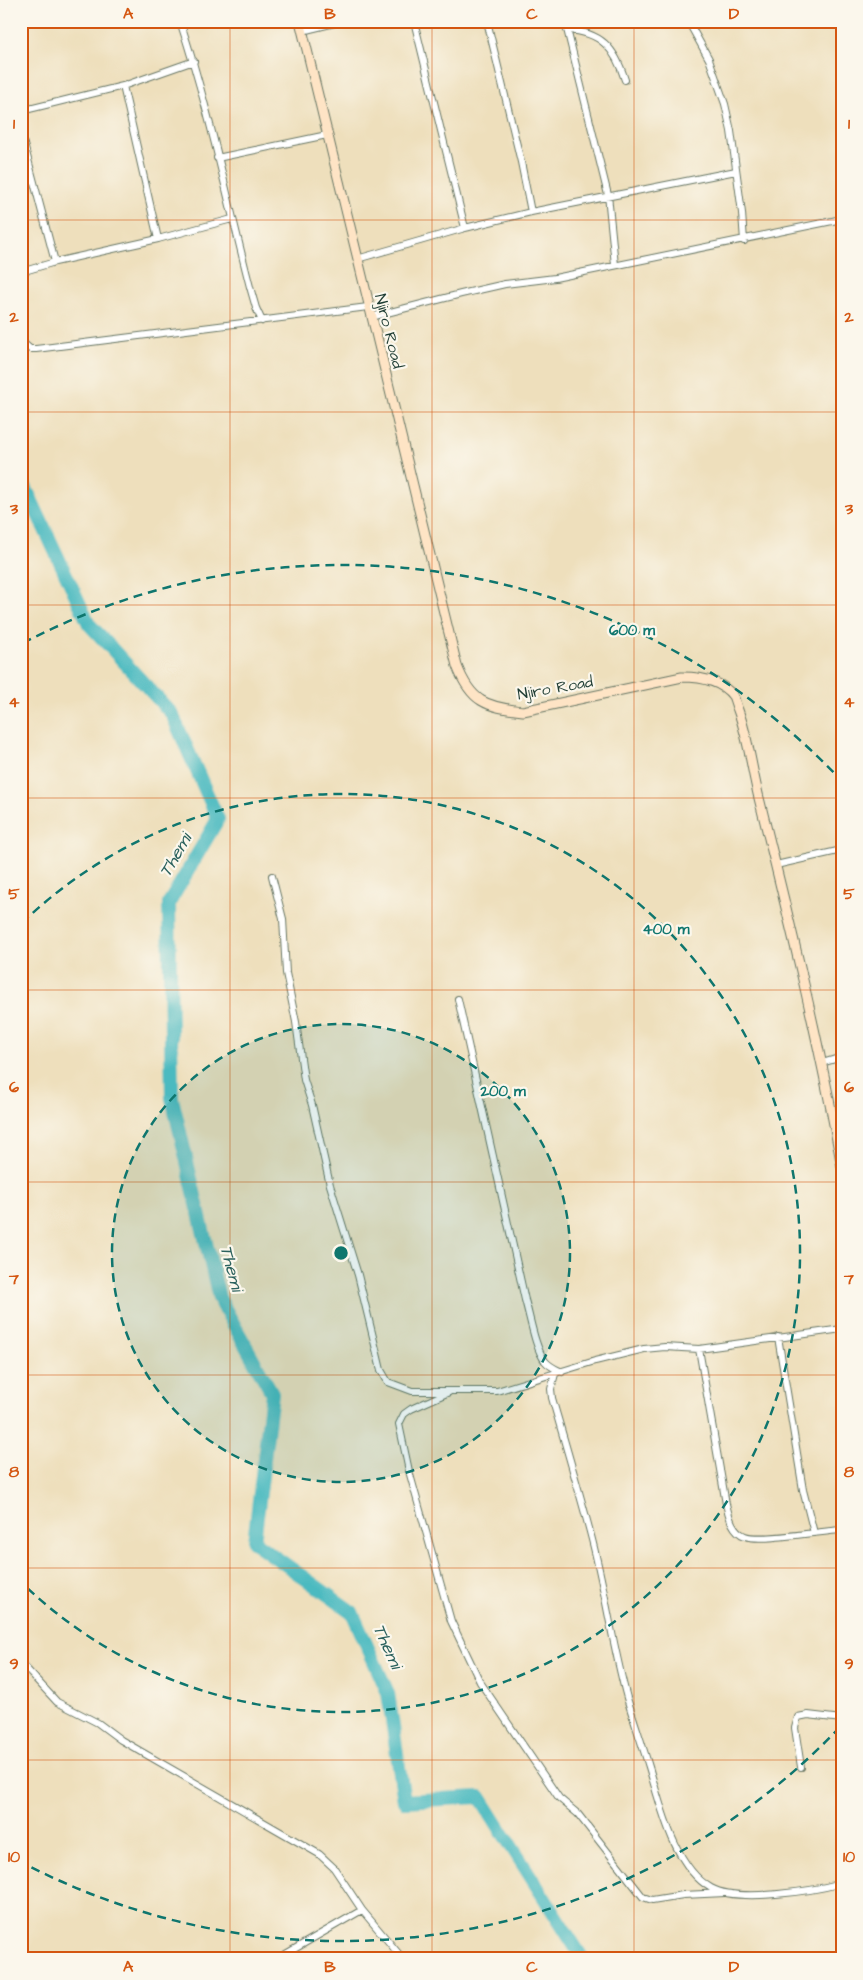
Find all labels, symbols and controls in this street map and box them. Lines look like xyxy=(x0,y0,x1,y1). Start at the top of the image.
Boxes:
text: A xyxy=(123,3,134,25)
text: B xyxy=(324,3,336,25)
text: C xyxy=(526,3,538,25)
text: D xyxy=(729,3,740,25)
text: 1 xyxy=(13,113,16,135)
text: 1 xyxy=(848,113,851,135)
street label: Njiro Road xyxy=(369,292,409,371)
text: 2 xyxy=(8,306,19,328)
text: 2 xyxy=(843,306,854,328)
text: 3 xyxy=(9,498,19,520)
text: 3 xyxy=(844,498,854,520)
text: 600 m xyxy=(609,620,655,641)
street label: Njiro Road xyxy=(516,671,595,705)
text: 4 xyxy=(9,691,20,713)
text: 4 xyxy=(844,691,855,713)
water label: Themi xyxy=(153,827,199,882)
text: 5 xyxy=(8,883,20,905)
text: 5 xyxy=(843,883,855,905)
text: 400 m xyxy=(643,919,690,940)
text: 6 xyxy=(9,1076,19,1098)
text: 6 xyxy=(844,1076,854,1098)
text: 200 m xyxy=(479,1081,526,1102)
water label: Themi xyxy=(213,1242,250,1296)
centre of rings xyxy=(332,1244,350,1262)
text: 7 xyxy=(8,1268,19,1290)
text: 7 xyxy=(843,1268,854,1290)
text: 8 xyxy=(9,1461,20,1483)
text: 8 xyxy=(844,1461,855,1483)
water label: Themi xyxy=(367,1620,409,1675)
text: 9 xyxy=(9,1653,19,1675)
text: 9 xyxy=(844,1653,854,1675)
text: 10 xyxy=(8,1846,20,1868)
text: 10 xyxy=(843,1846,855,1868)
text: A xyxy=(123,1956,134,1978)
text: B xyxy=(324,1956,336,1978)
text: C xyxy=(526,1956,538,1978)
text: D xyxy=(729,1956,740,1978)

